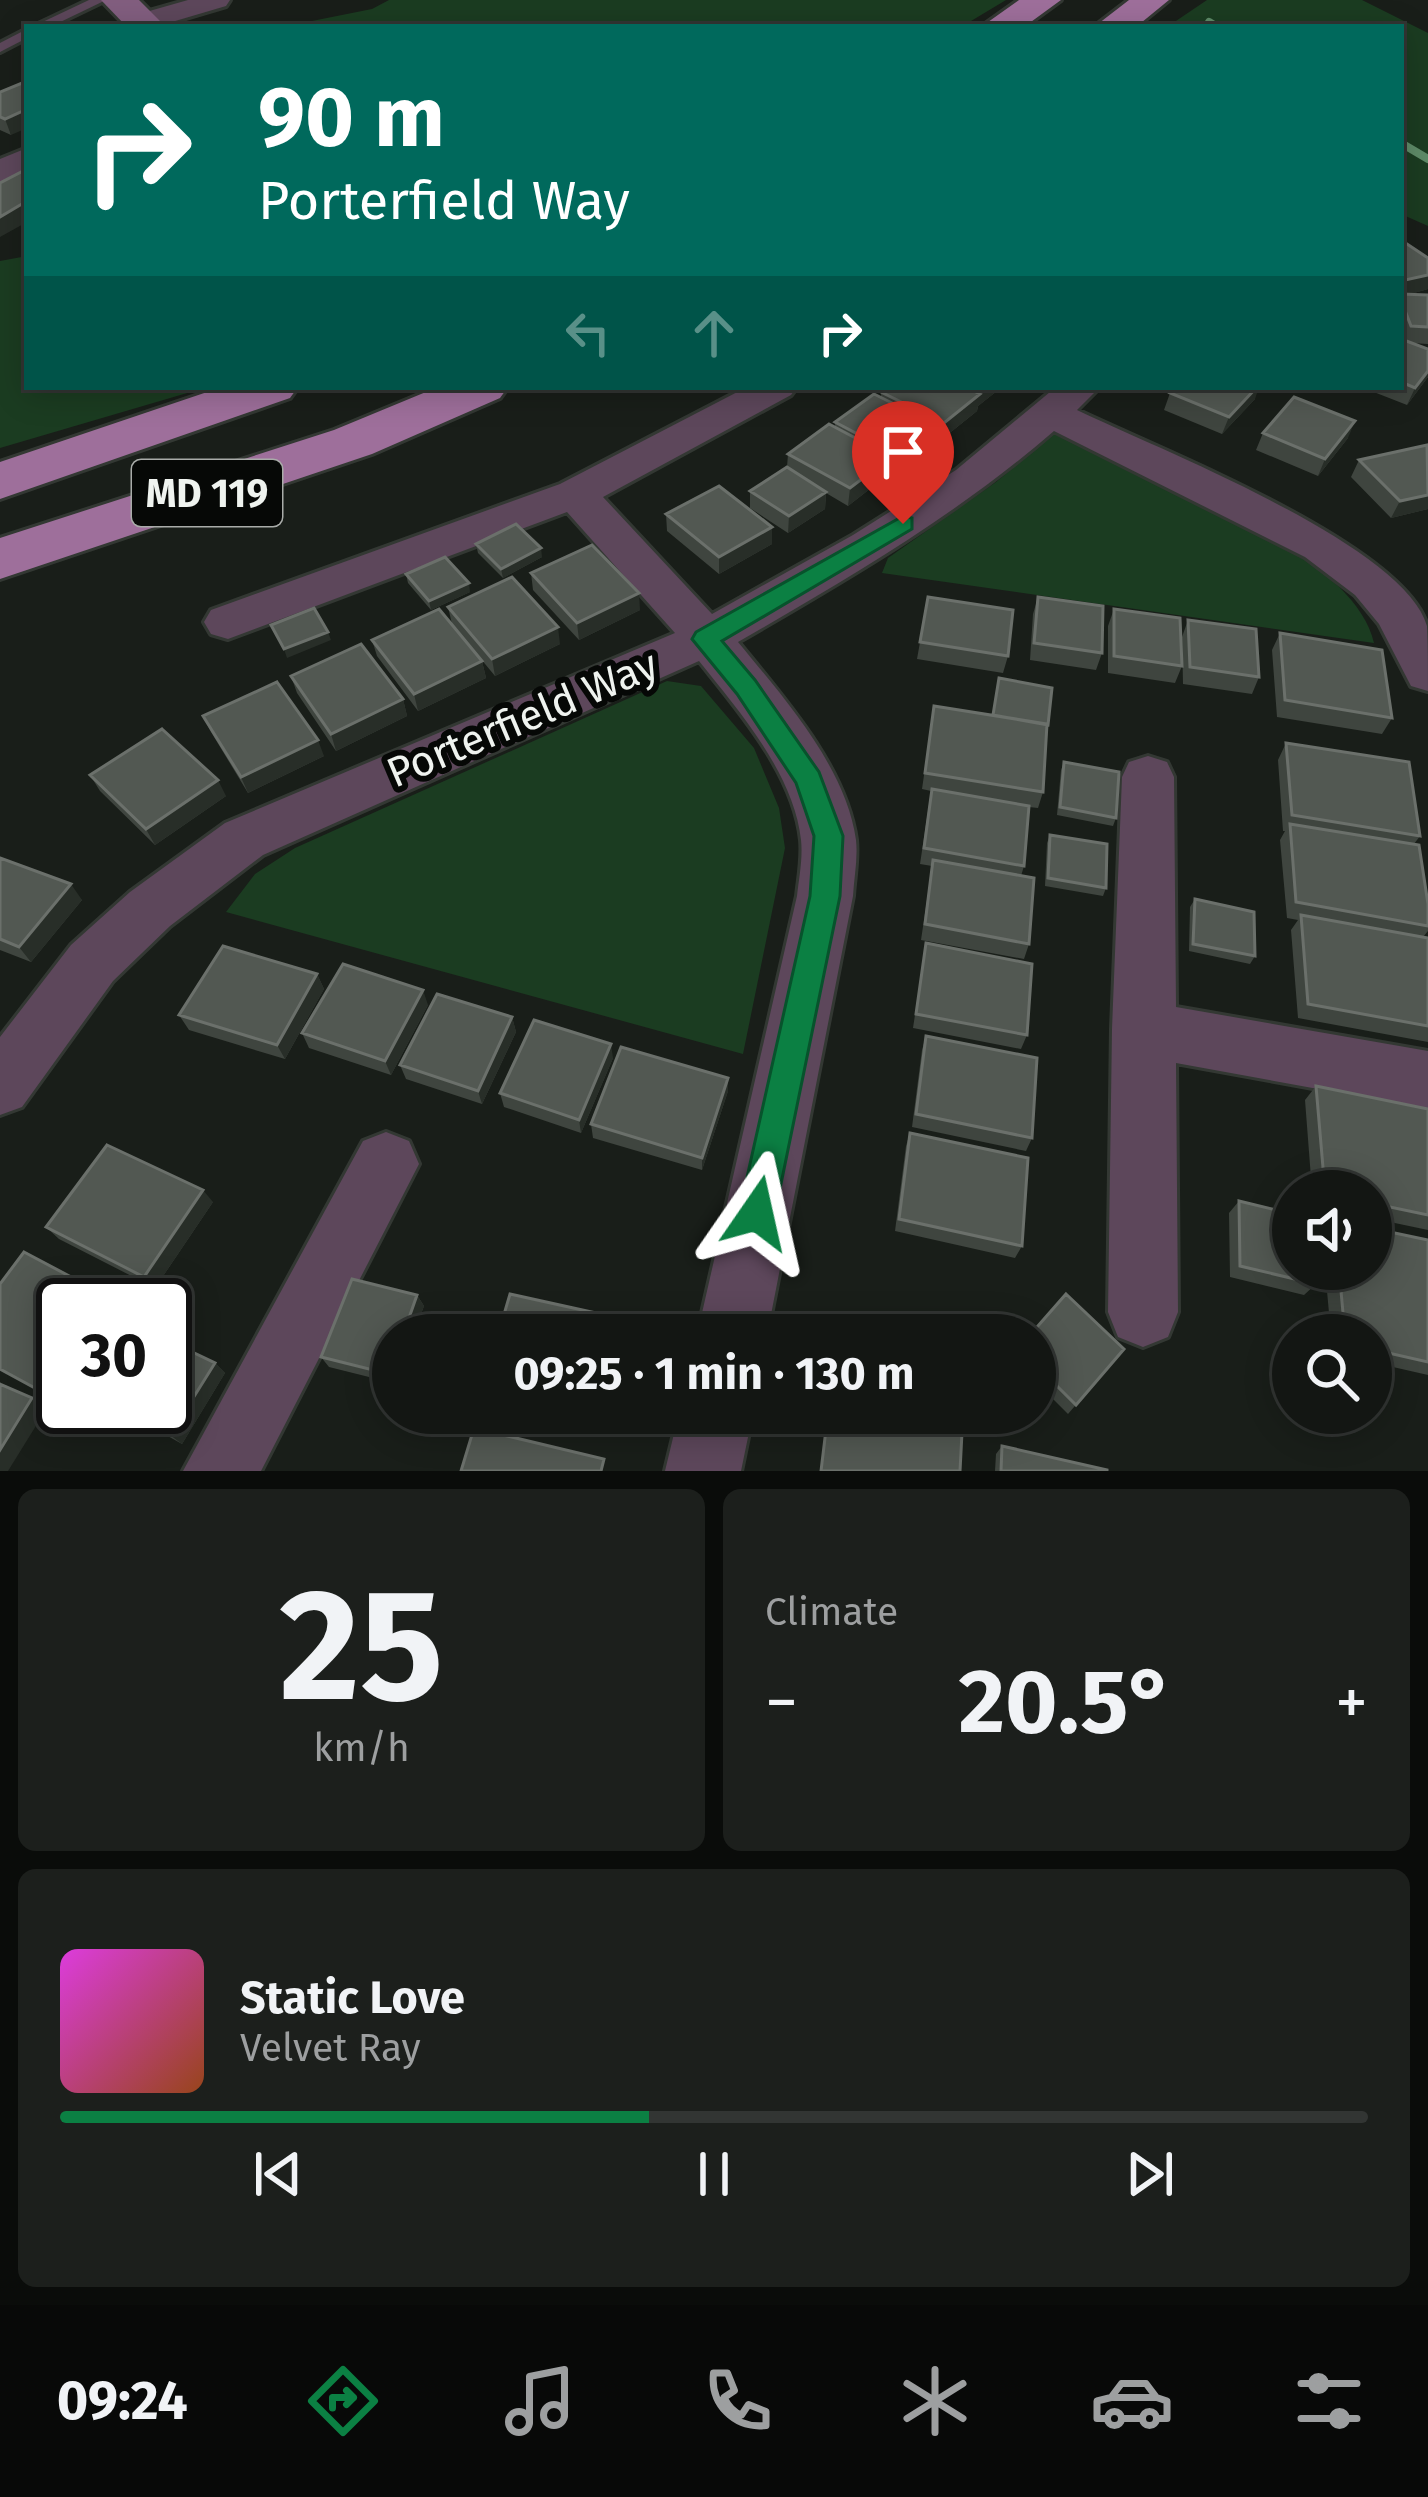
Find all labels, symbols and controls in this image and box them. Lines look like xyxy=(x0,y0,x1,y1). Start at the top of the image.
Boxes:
text: 90 m xyxy=(258,67,445,168)
icon: right xyxy=(60,72,216,228)
text: Porterfield Way xyxy=(258,169,630,233)
icon: left xyxy=(555,300,621,366)
icon: ahead xyxy=(681,300,747,366)
icon: right xyxy=(807,300,873,366)
pin xyxy=(852,401,954,524)
icon: arrive xyxy=(870,419,936,485)
road number: MD 119 xyxy=(132,460,282,526)
street label: Porterfield Way xyxy=(380,639,666,798)
position arrow xyxy=(694,1150,820,1276)
map controls xyxy=(1272,1170,1392,1434)
button: sound xyxy=(1272,1170,1392,1290)
speed limit sign: 30 xyxy=(36,1278,192,1434)
button: search xyxy=(1272,1314,1392,1434)
text: 09:25 · 1 min · 130 m xyxy=(513,1347,915,1401)
text: 25 xyxy=(279,1553,444,1740)
text: Climate xyxy=(765,1589,898,1635)
text: 20.5° xyxy=(959,1648,1174,1756)
text: − xyxy=(765,1663,798,1742)
text: + xyxy=(1335,1663,1368,1742)
text: km/h xyxy=(313,1725,410,1771)
text: Static Love xyxy=(240,1971,465,2025)
text: Velvet Ray xyxy=(240,2025,421,2071)
icon: previous xyxy=(245,2141,311,2207)
icon: pause xyxy=(681,2141,747,2207)
icon: next xyxy=(1117,2141,1183,2207)
icon: directions xyxy=(301,2359,385,2443)
icon: music xyxy=(498,2359,582,2443)
icon: phone xyxy=(696,2359,780,2443)
icon: climate xyxy=(893,2359,977,2443)
icon: car xyxy=(1090,2359,1174,2443)
icon: filters xyxy=(1287,2359,1371,2443)
text: 09:24 xyxy=(57,2369,188,2433)

